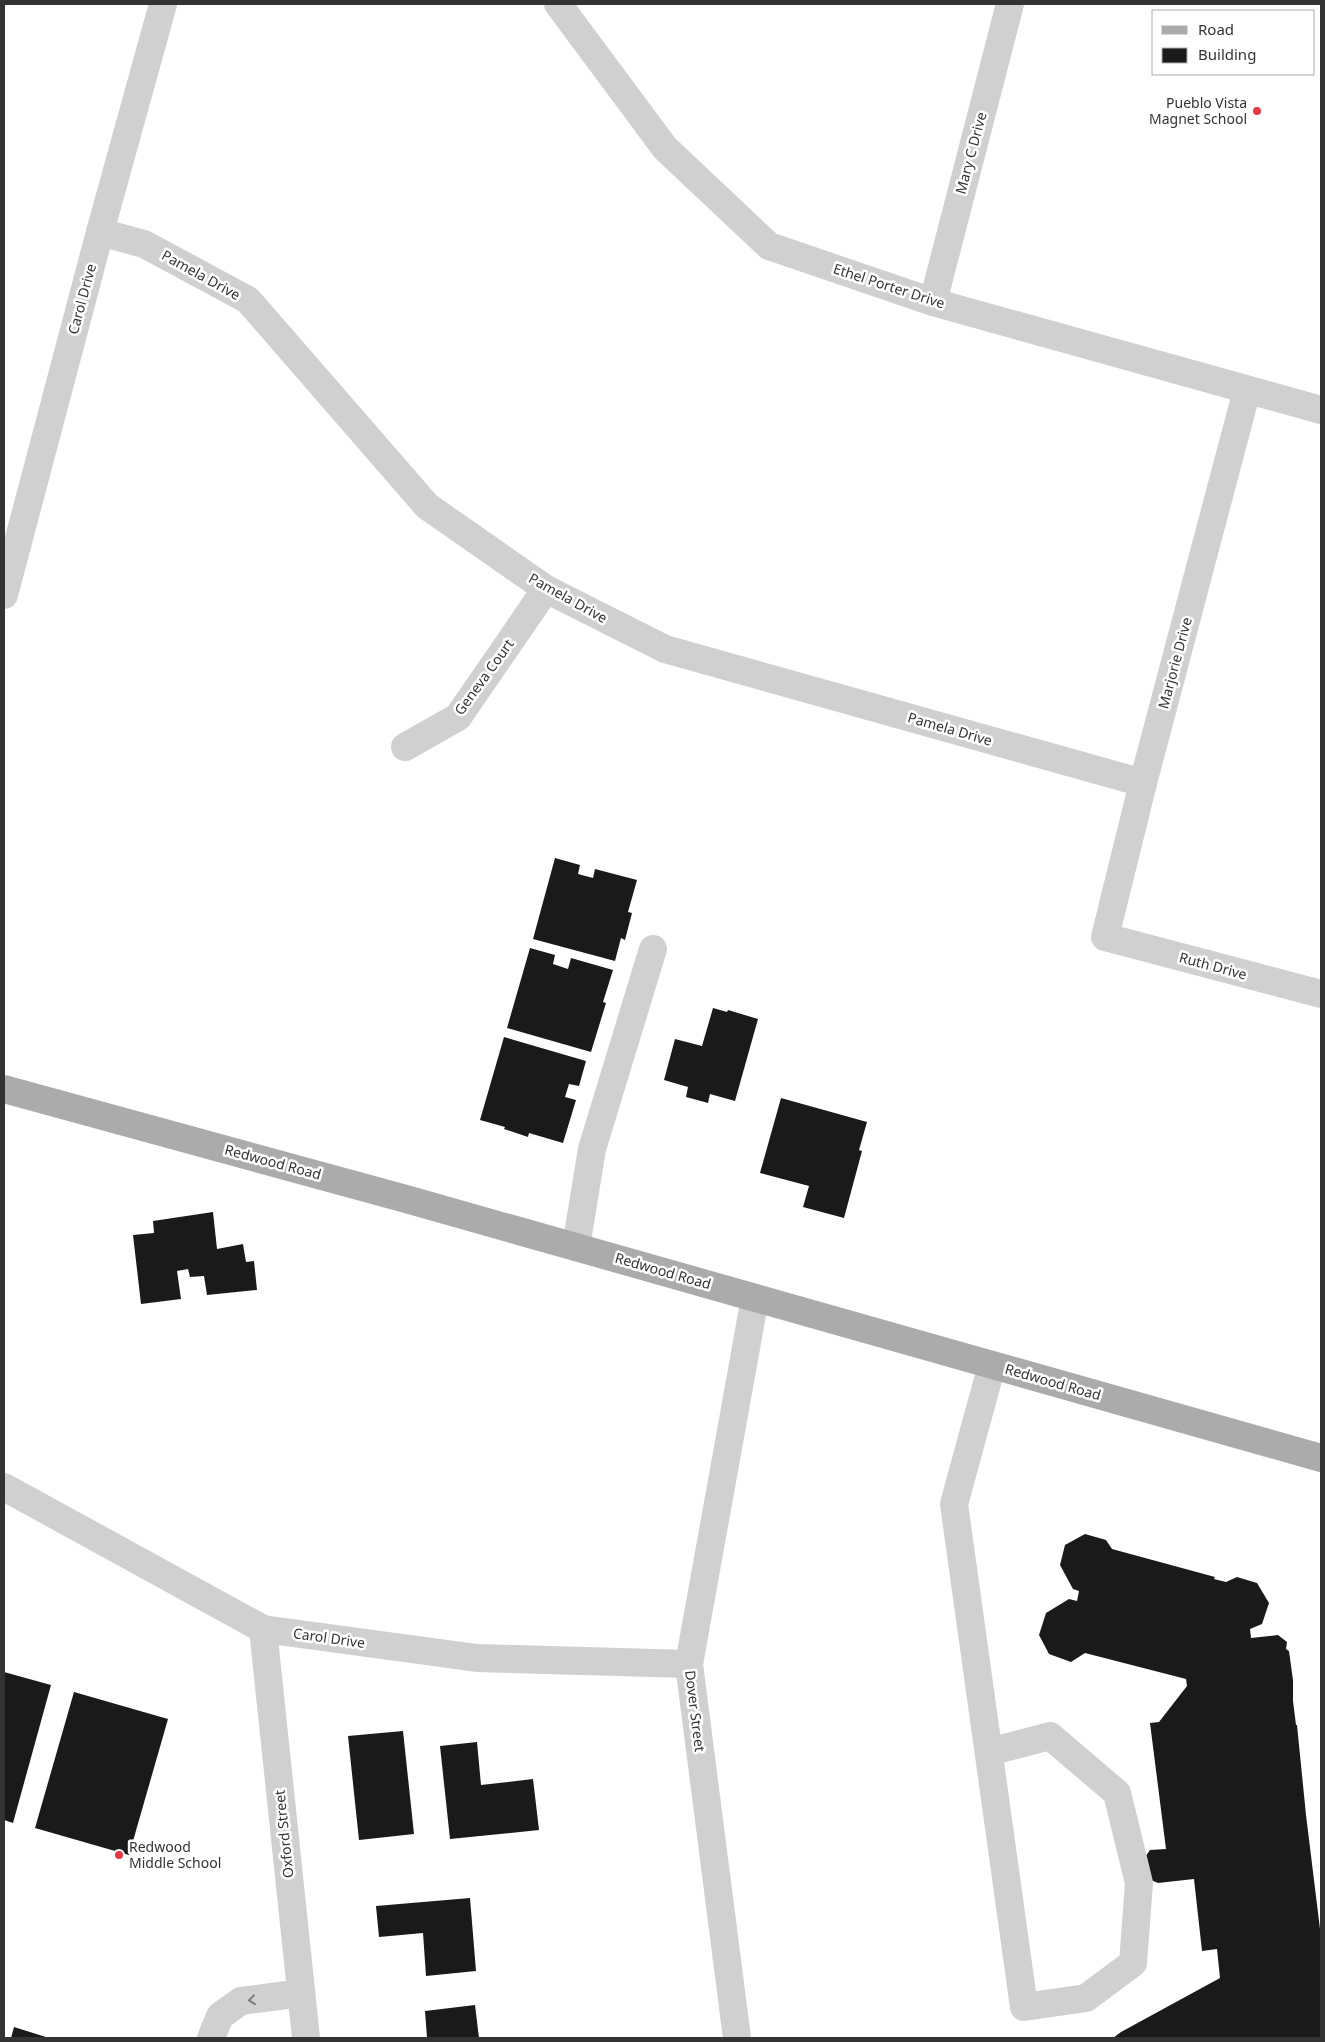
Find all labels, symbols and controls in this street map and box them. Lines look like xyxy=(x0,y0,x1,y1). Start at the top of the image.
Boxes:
legend xyxy=(1152,10,1315,75)
text: Road xyxy=(1198,19,1234,39)
text: Building xyxy=(1198,44,1256,64)
place label: Pueblo Vista Magnet School xyxy=(1149,93,1247,128)
marker: Pueblo Vista Magnet School xyxy=(1251,105,1263,117)
street label: Mary C Drive xyxy=(950,110,991,196)
street label: Pamela Drive xyxy=(159,245,244,304)
street label: Ethel Porter Drive xyxy=(831,259,948,313)
street label: Carol Drive xyxy=(63,261,100,336)
street label: Pamela Drive xyxy=(526,568,611,627)
street label: Marjorie Drive xyxy=(1153,615,1196,711)
street label: Geneva Court xyxy=(450,635,518,719)
street label: Pamela Drive xyxy=(906,707,995,750)
street label: Ruth Drive xyxy=(1177,947,1249,984)
street label: Redwood Road xyxy=(223,1140,323,1184)
street label: Redwood Road xyxy=(613,1248,713,1293)
street label: Redwood Road xyxy=(1003,1359,1103,1404)
street label: Carol Drive xyxy=(292,1623,366,1652)
street label: Dover Street xyxy=(681,1669,710,1753)
street label: Oxford Street xyxy=(269,1789,298,1879)
place label: Redwood Middle School xyxy=(129,1837,221,1872)
marker: Redwood Middle School xyxy=(113,1849,125,1861)
one-way arrow xyxy=(248,1994,256,2005)

